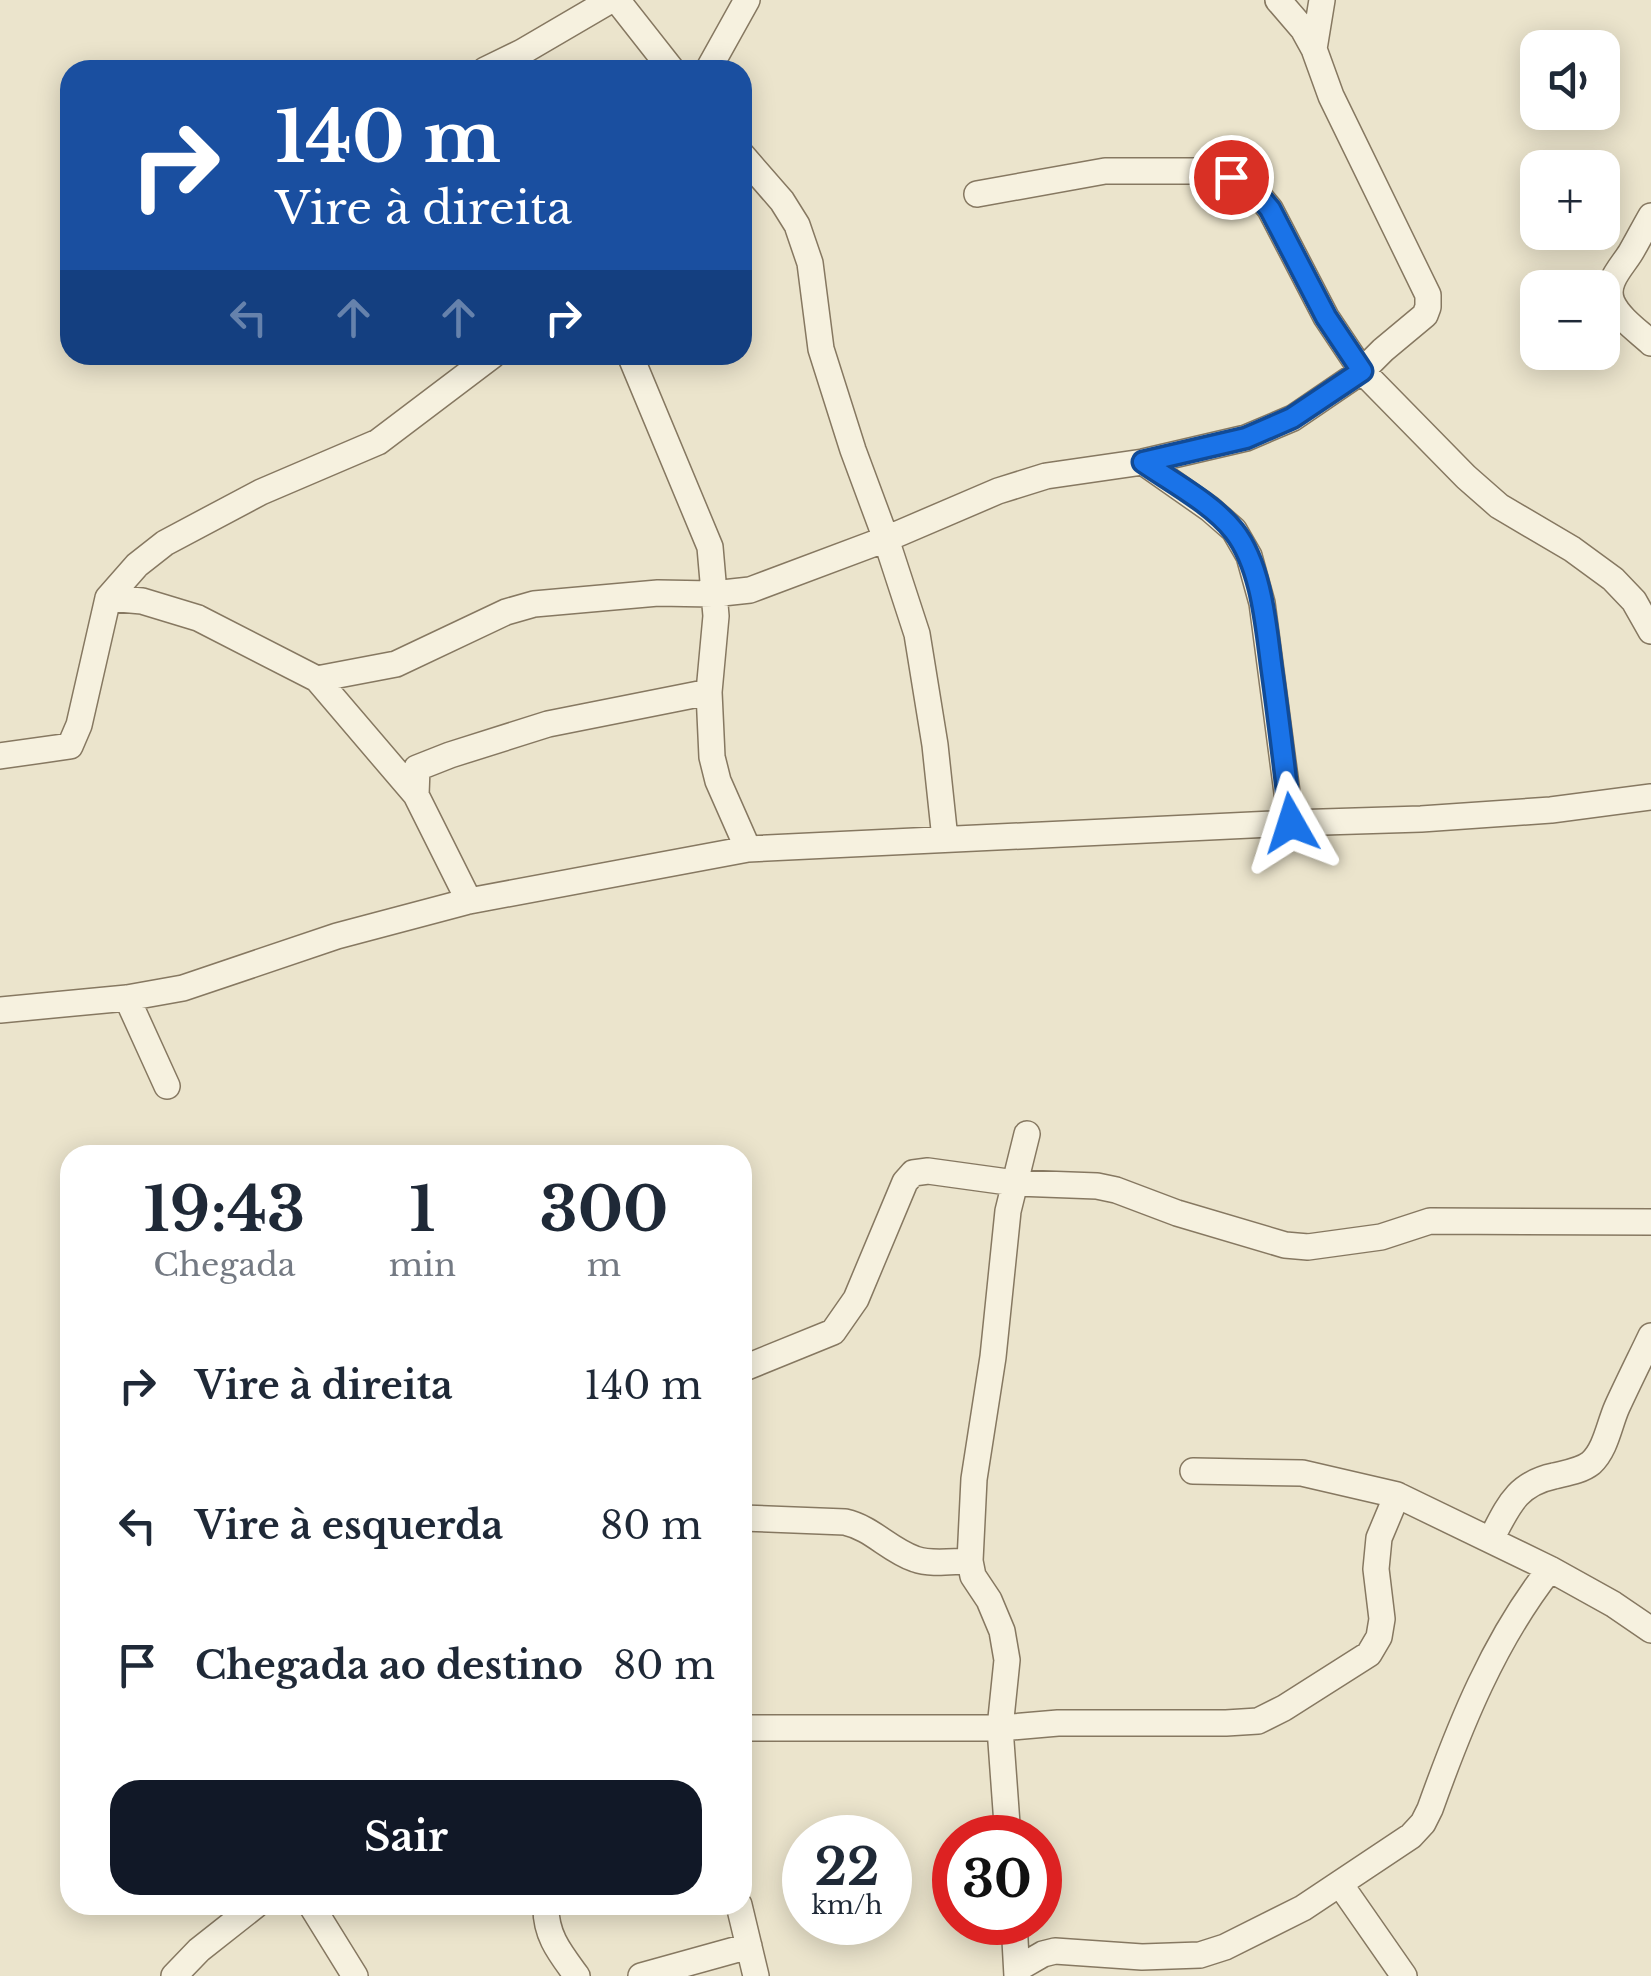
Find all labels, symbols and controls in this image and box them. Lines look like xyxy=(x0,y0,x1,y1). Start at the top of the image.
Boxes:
map controls xyxy=(1520,30,1620,370)
button: sound xyxy=(1520,30,1620,130)
text: 140 m xyxy=(275,94,501,181)
icon: right xyxy=(110,100,240,230)
pin xyxy=(1189,135,1274,220)
icon: arrive xyxy=(1204,150,1259,205)
button: + xyxy=(1520,150,1620,250)
text: Vire à direita xyxy=(275,180,572,236)
button: − xyxy=(1520,270,1620,370)
icon: left xyxy=(221,290,276,345)
icon: ahead xyxy=(326,290,381,345)
icon: ahead xyxy=(431,290,486,345)
icon: right xyxy=(536,290,591,345)
position arrow xyxy=(1239,771,1343,875)
text: 19:43 xyxy=(144,1173,305,1247)
text: 1 xyxy=(409,1173,436,1247)
text: 300 xyxy=(540,1173,668,1247)
text: Chegada xyxy=(153,1245,296,1285)
text: min xyxy=(389,1245,456,1285)
text: m xyxy=(587,1245,621,1285)
icon: right xyxy=(110,1358,165,1413)
text: Vire à direita xyxy=(195,1362,453,1409)
text: 140 m xyxy=(584,1362,702,1409)
icon: left xyxy=(110,1498,165,1553)
text: Vire à esquerda xyxy=(195,1502,503,1549)
text: 80 m xyxy=(600,1502,702,1549)
icon: arrive xyxy=(110,1638,165,1693)
text: Chegada ao destino xyxy=(195,1642,583,1689)
text: 80 m xyxy=(613,1642,715,1689)
button: Sair xyxy=(110,1780,702,1895)
speed limit sign: 30 xyxy=(932,1815,1062,1945)
text: 22 xyxy=(814,1836,880,1899)
text: km/h xyxy=(812,1890,882,1921)

